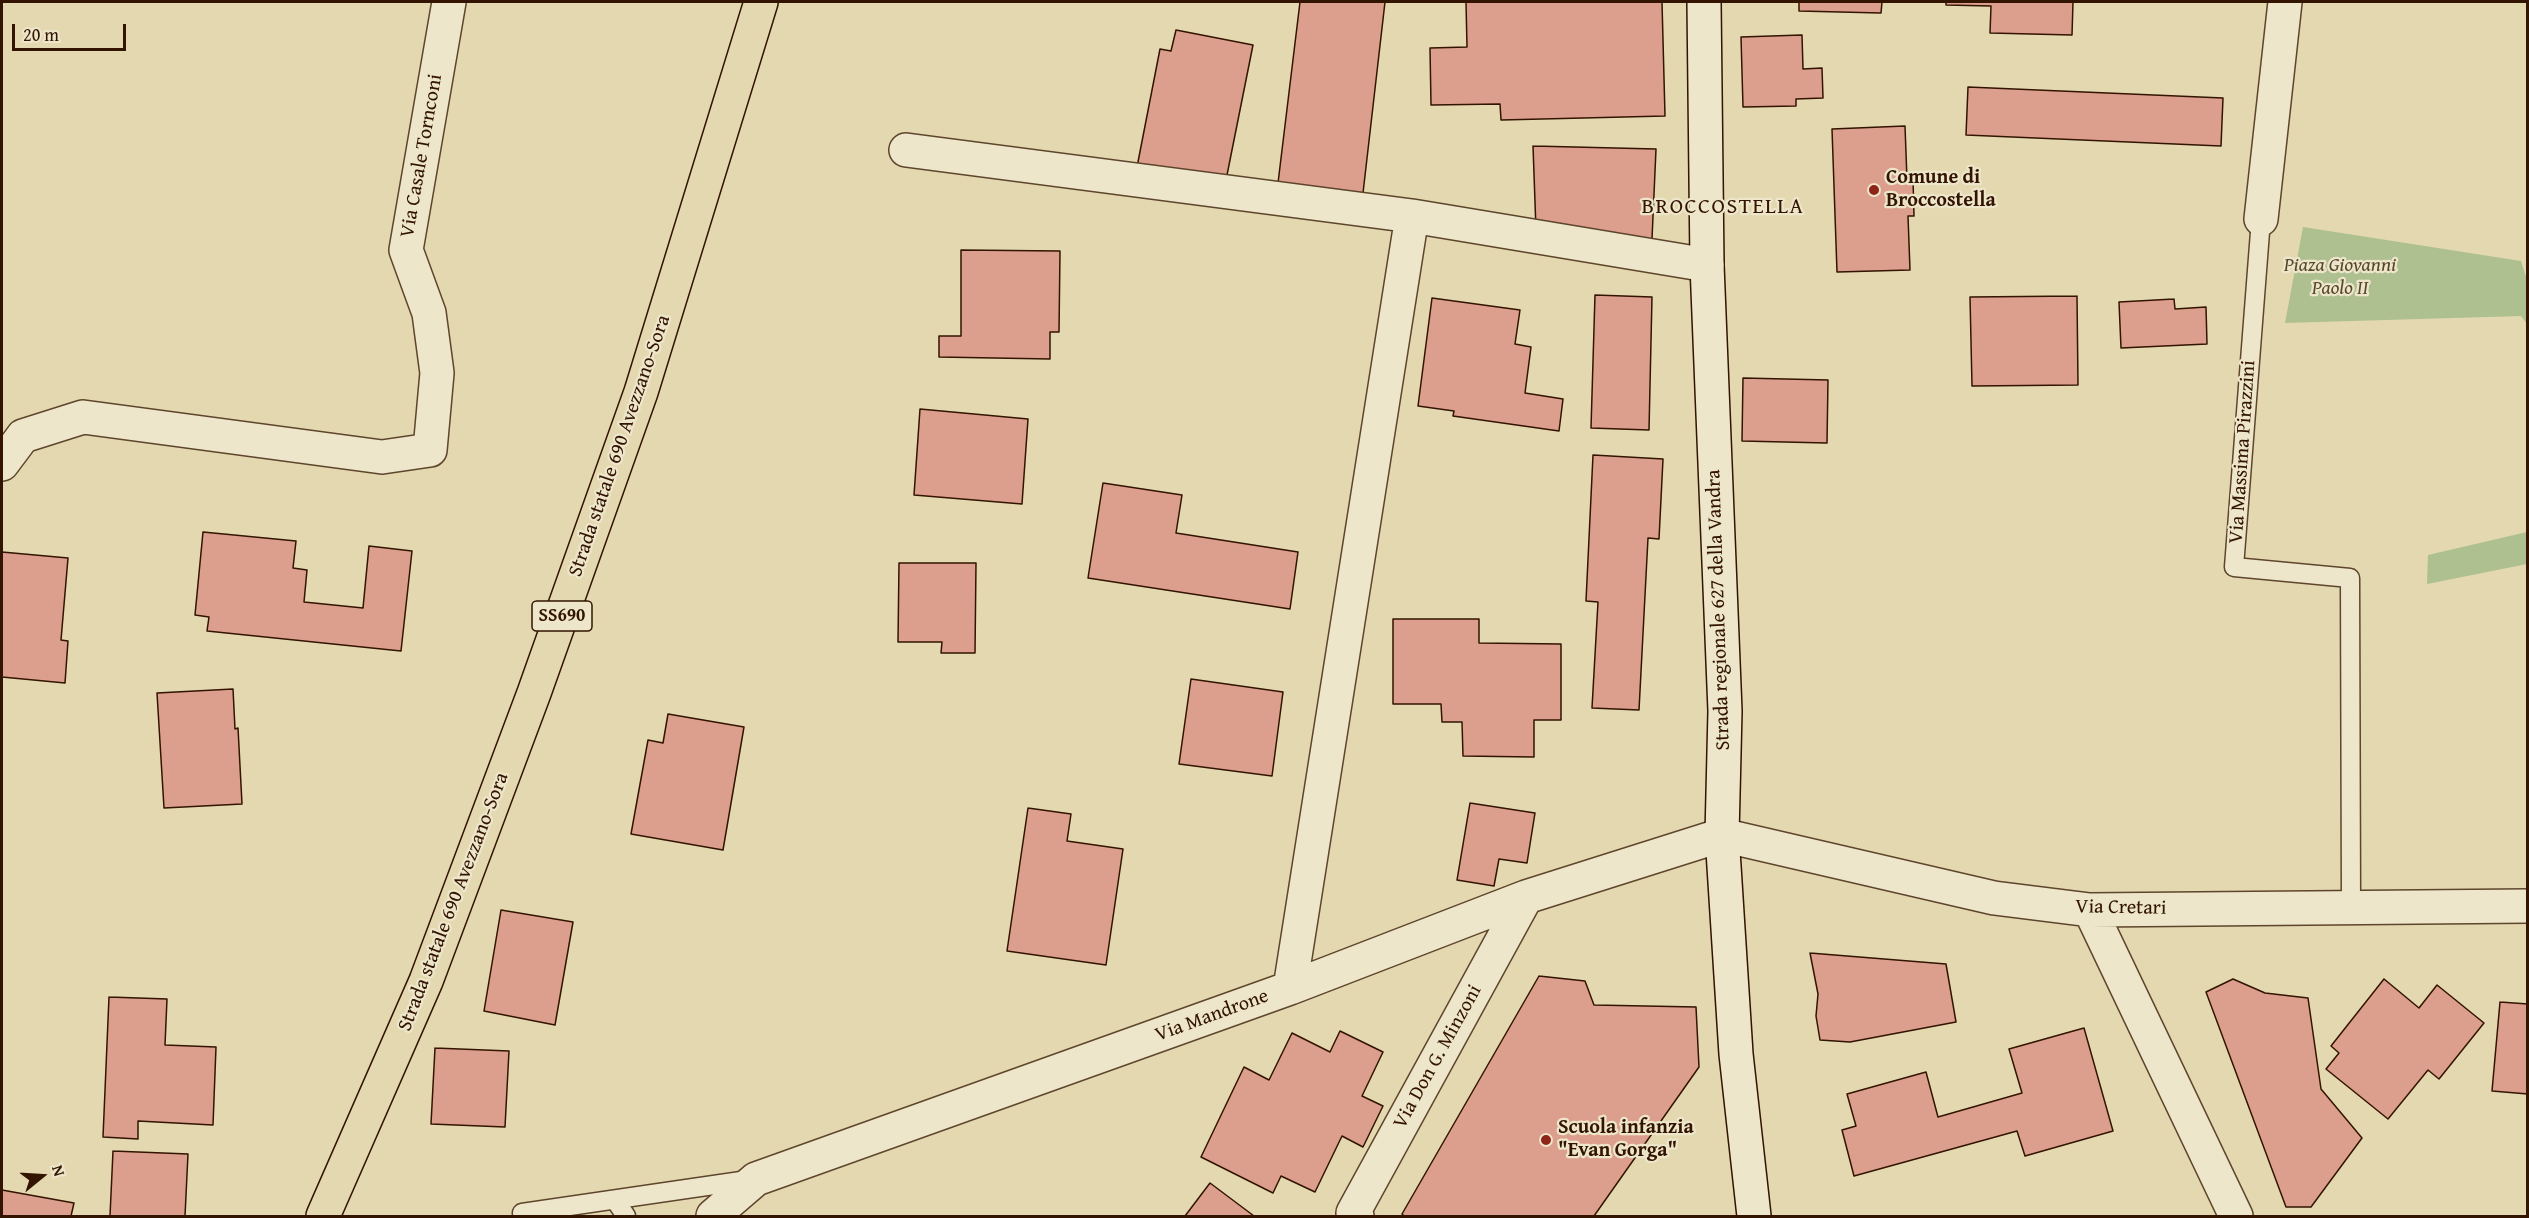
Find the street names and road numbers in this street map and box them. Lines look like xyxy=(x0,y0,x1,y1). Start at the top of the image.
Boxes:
street label: Via Casale Tornconi xyxy=(396,72,448,240)
street label: Strada statale 690 Avezzano-Sora xyxy=(564,312,676,580)
street label: Via Massima Pirazzini xyxy=(2225,359,2261,545)
street label: Strada regionale 627 della Vandra xyxy=(1702,469,1736,751)
road number: SS690 xyxy=(532,601,592,631)
street label: Strada statale 690 Avezzano-Sora xyxy=(393,769,515,1035)
street label: Via Cretari xyxy=(2075,895,2167,921)
street label: Via Don G. Minzoni xyxy=(1389,981,1487,1133)
street label: Via Mandrone xyxy=(1152,984,1272,1048)

